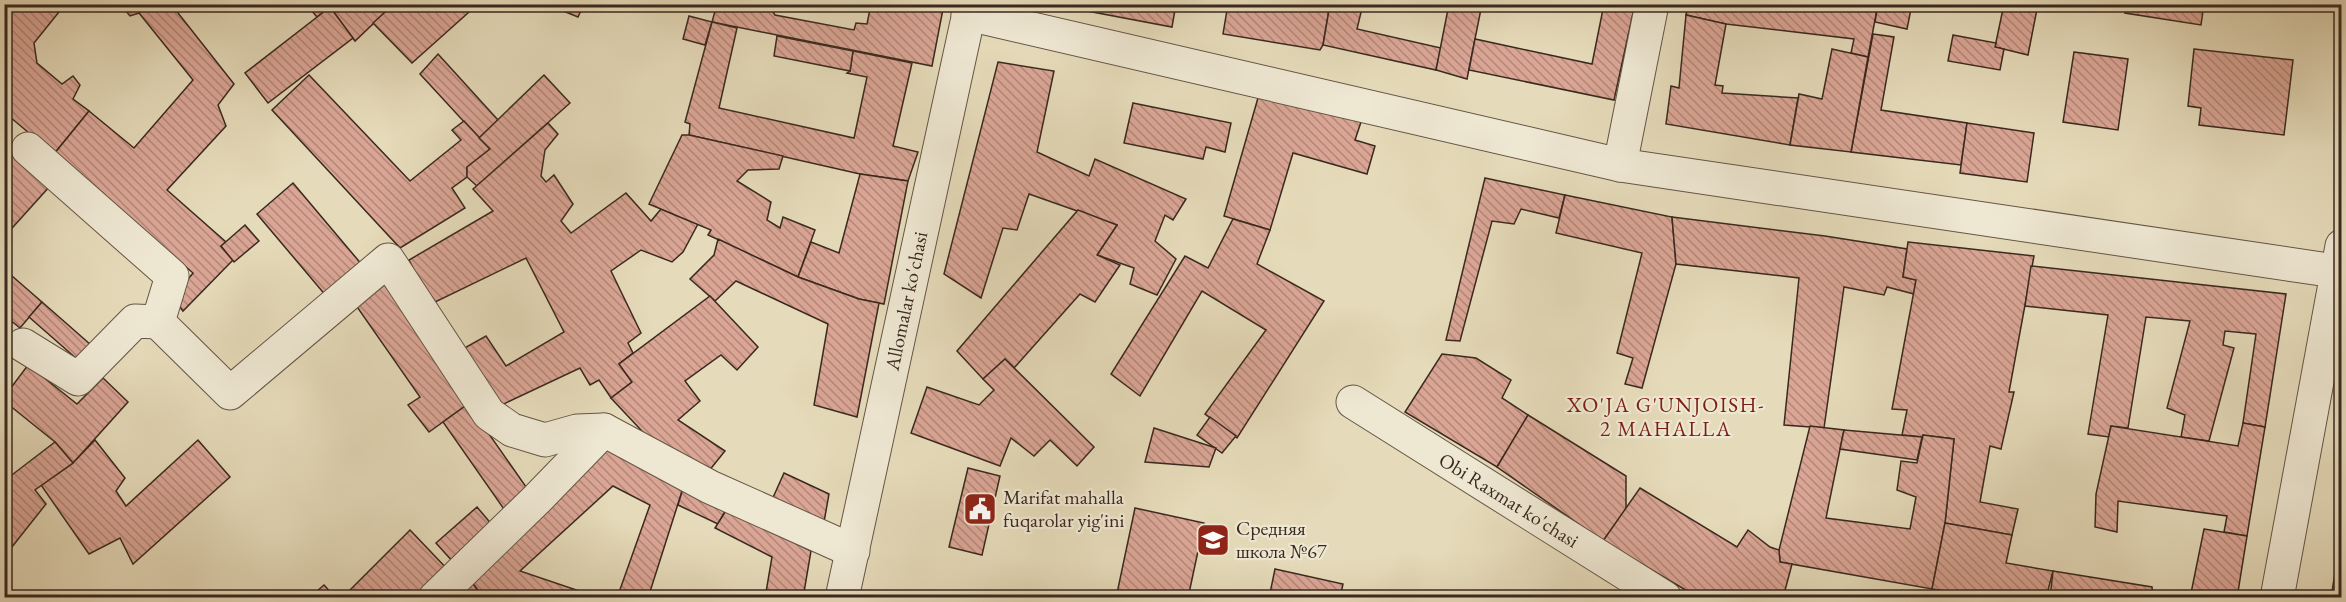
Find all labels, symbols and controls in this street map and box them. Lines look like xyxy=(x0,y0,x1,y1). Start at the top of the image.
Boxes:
street label: Allomalar ko'chasi xyxy=(878,229,933,374)
district label: XO'JA G'UNJOISH- 2 MAHALLA xyxy=(1566,391,1765,442)
street label: Obi Raxmat ko'chasi xyxy=(1434,447,1584,554)
place label: Marifat mahalla fuqarolar yig'ini xyxy=(1003,484,1125,533)
public building icon: Marifat mahalla fuqarolar yig'ini xyxy=(962,491,998,527)
place label: Средняя школа №67 xyxy=(1236,515,1327,564)
school or university icon: Средняя школа №67 xyxy=(1195,522,1231,558)

